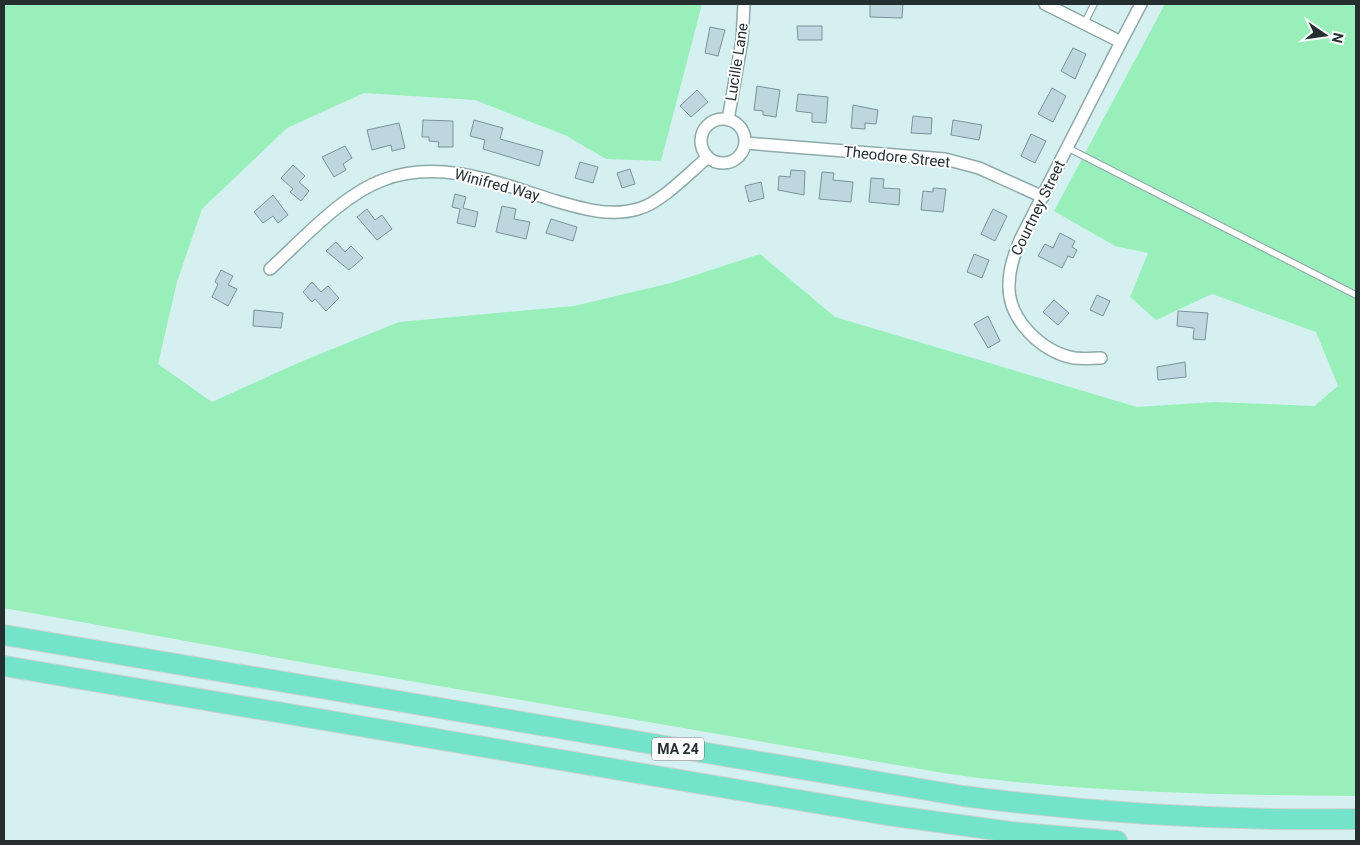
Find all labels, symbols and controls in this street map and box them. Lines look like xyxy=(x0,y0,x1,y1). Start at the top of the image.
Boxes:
north arrow xyxy=(1300,10,1350,60)
street label: Lucille Lane xyxy=(722,22,752,102)
text: N xyxy=(1329,31,1347,45)
street label: Theodore Street xyxy=(843,142,951,172)
street label: Courtney Street xyxy=(1007,157,1069,258)
street label: Winifred Way xyxy=(452,165,542,205)
road number: MA 24 xyxy=(652,738,704,761)

